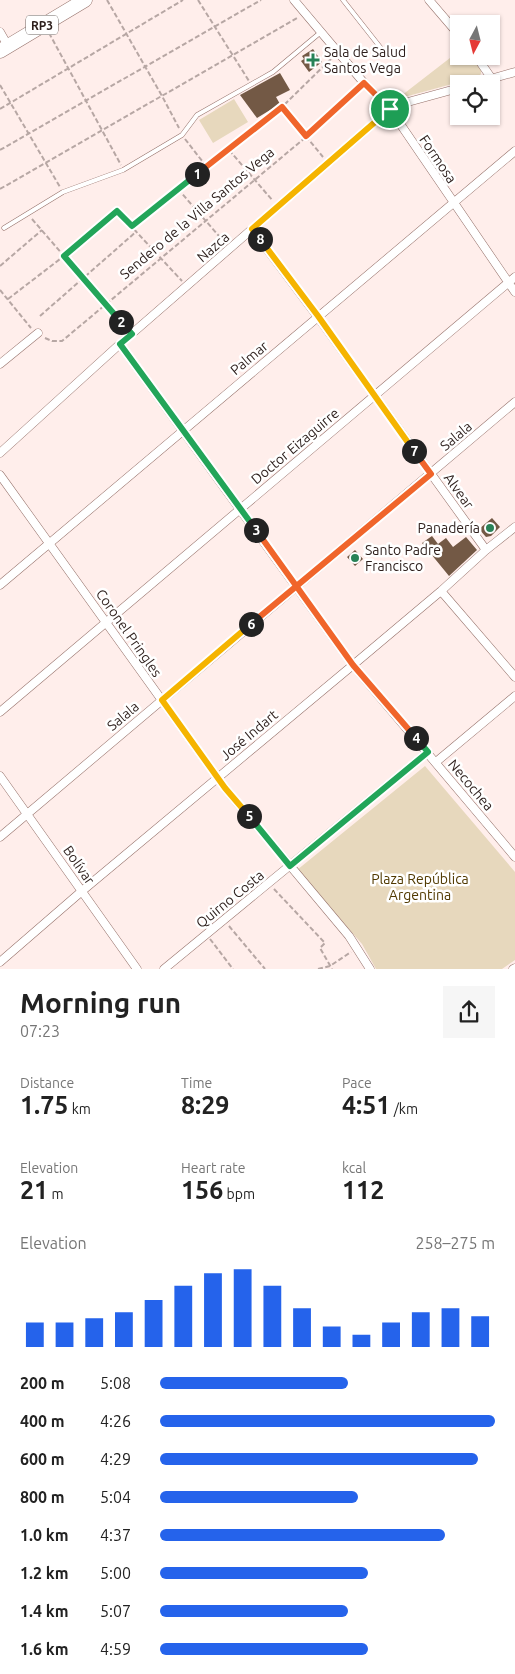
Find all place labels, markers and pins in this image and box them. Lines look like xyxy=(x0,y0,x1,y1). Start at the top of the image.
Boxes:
place label: Sala de Salud Santos Vega xyxy=(324,44,406,76)
marker: Sala de Salud Santos Vega xyxy=(306,53,320,67)
pin xyxy=(369,88,411,130)
pin: 1 xyxy=(184,162,210,186)
pin: 8 xyxy=(248,226,272,252)
pin: 2 xyxy=(108,310,134,334)
pin: 7 xyxy=(402,438,426,464)
pin: 3 xyxy=(244,518,268,542)
place label: Panadería xyxy=(418,520,480,536)
marker: Panadería xyxy=(484,522,496,534)
place label: Santo Padre Francisco xyxy=(365,542,441,574)
marker: Santo Padre Francisco xyxy=(349,552,361,564)
pin: 6 xyxy=(238,612,264,636)
pin: 4 xyxy=(404,726,428,750)
pin: 5 xyxy=(236,804,262,828)

